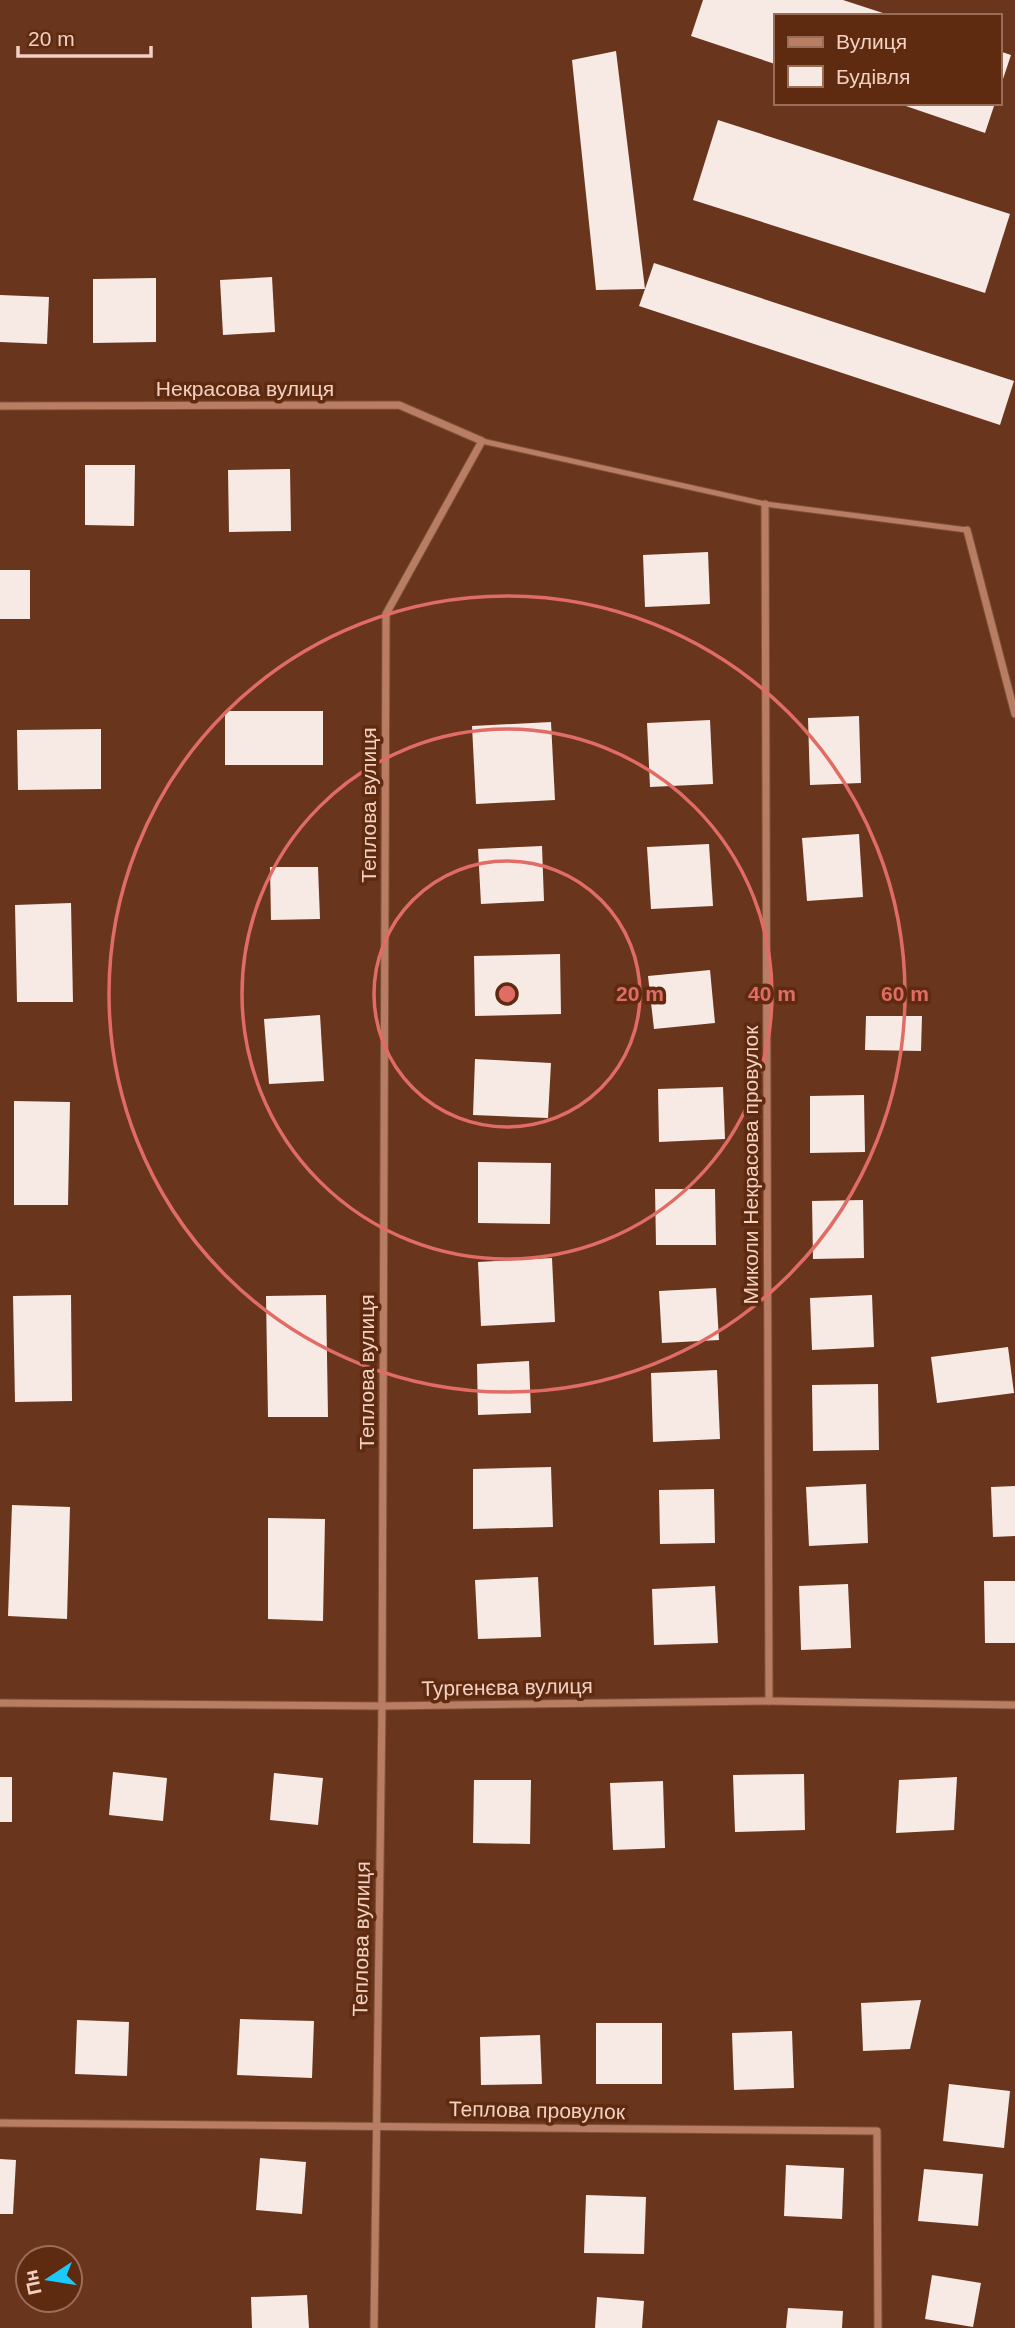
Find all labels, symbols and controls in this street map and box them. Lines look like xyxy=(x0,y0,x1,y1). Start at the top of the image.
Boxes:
scale bar xyxy=(18,14,150,58)
legend xyxy=(774,14,1001,105)
text: 20 m xyxy=(28,27,75,50)
text: Вулиця xyxy=(836,30,907,53)
text: Будівля xyxy=(836,65,910,88)
street label: Некрасова вулиця xyxy=(156,377,334,400)
street label: Теплова вулиця xyxy=(357,727,380,883)
centre of rings xyxy=(495,982,519,1006)
text: 20 m xyxy=(616,982,664,1005)
text: 40 m xyxy=(748,982,796,1005)
text: 60 m xyxy=(881,982,929,1005)
street label: Миколи Некрасова провулок xyxy=(739,1025,762,1304)
street label: Теплова вулиця xyxy=(355,1294,378,1450)
street label: Тургенєва вулиця xyxy=(421,1674,593,1700)
street label: Теплова вулиця xyxy=(348,1861,374,2017)
street label: Теплова провулок xyxy=(449,2097,626,2123)
north arrow xyxy=(14,2244,84,2314)
text: Пн xyxy=(20,2268,46,2297)

